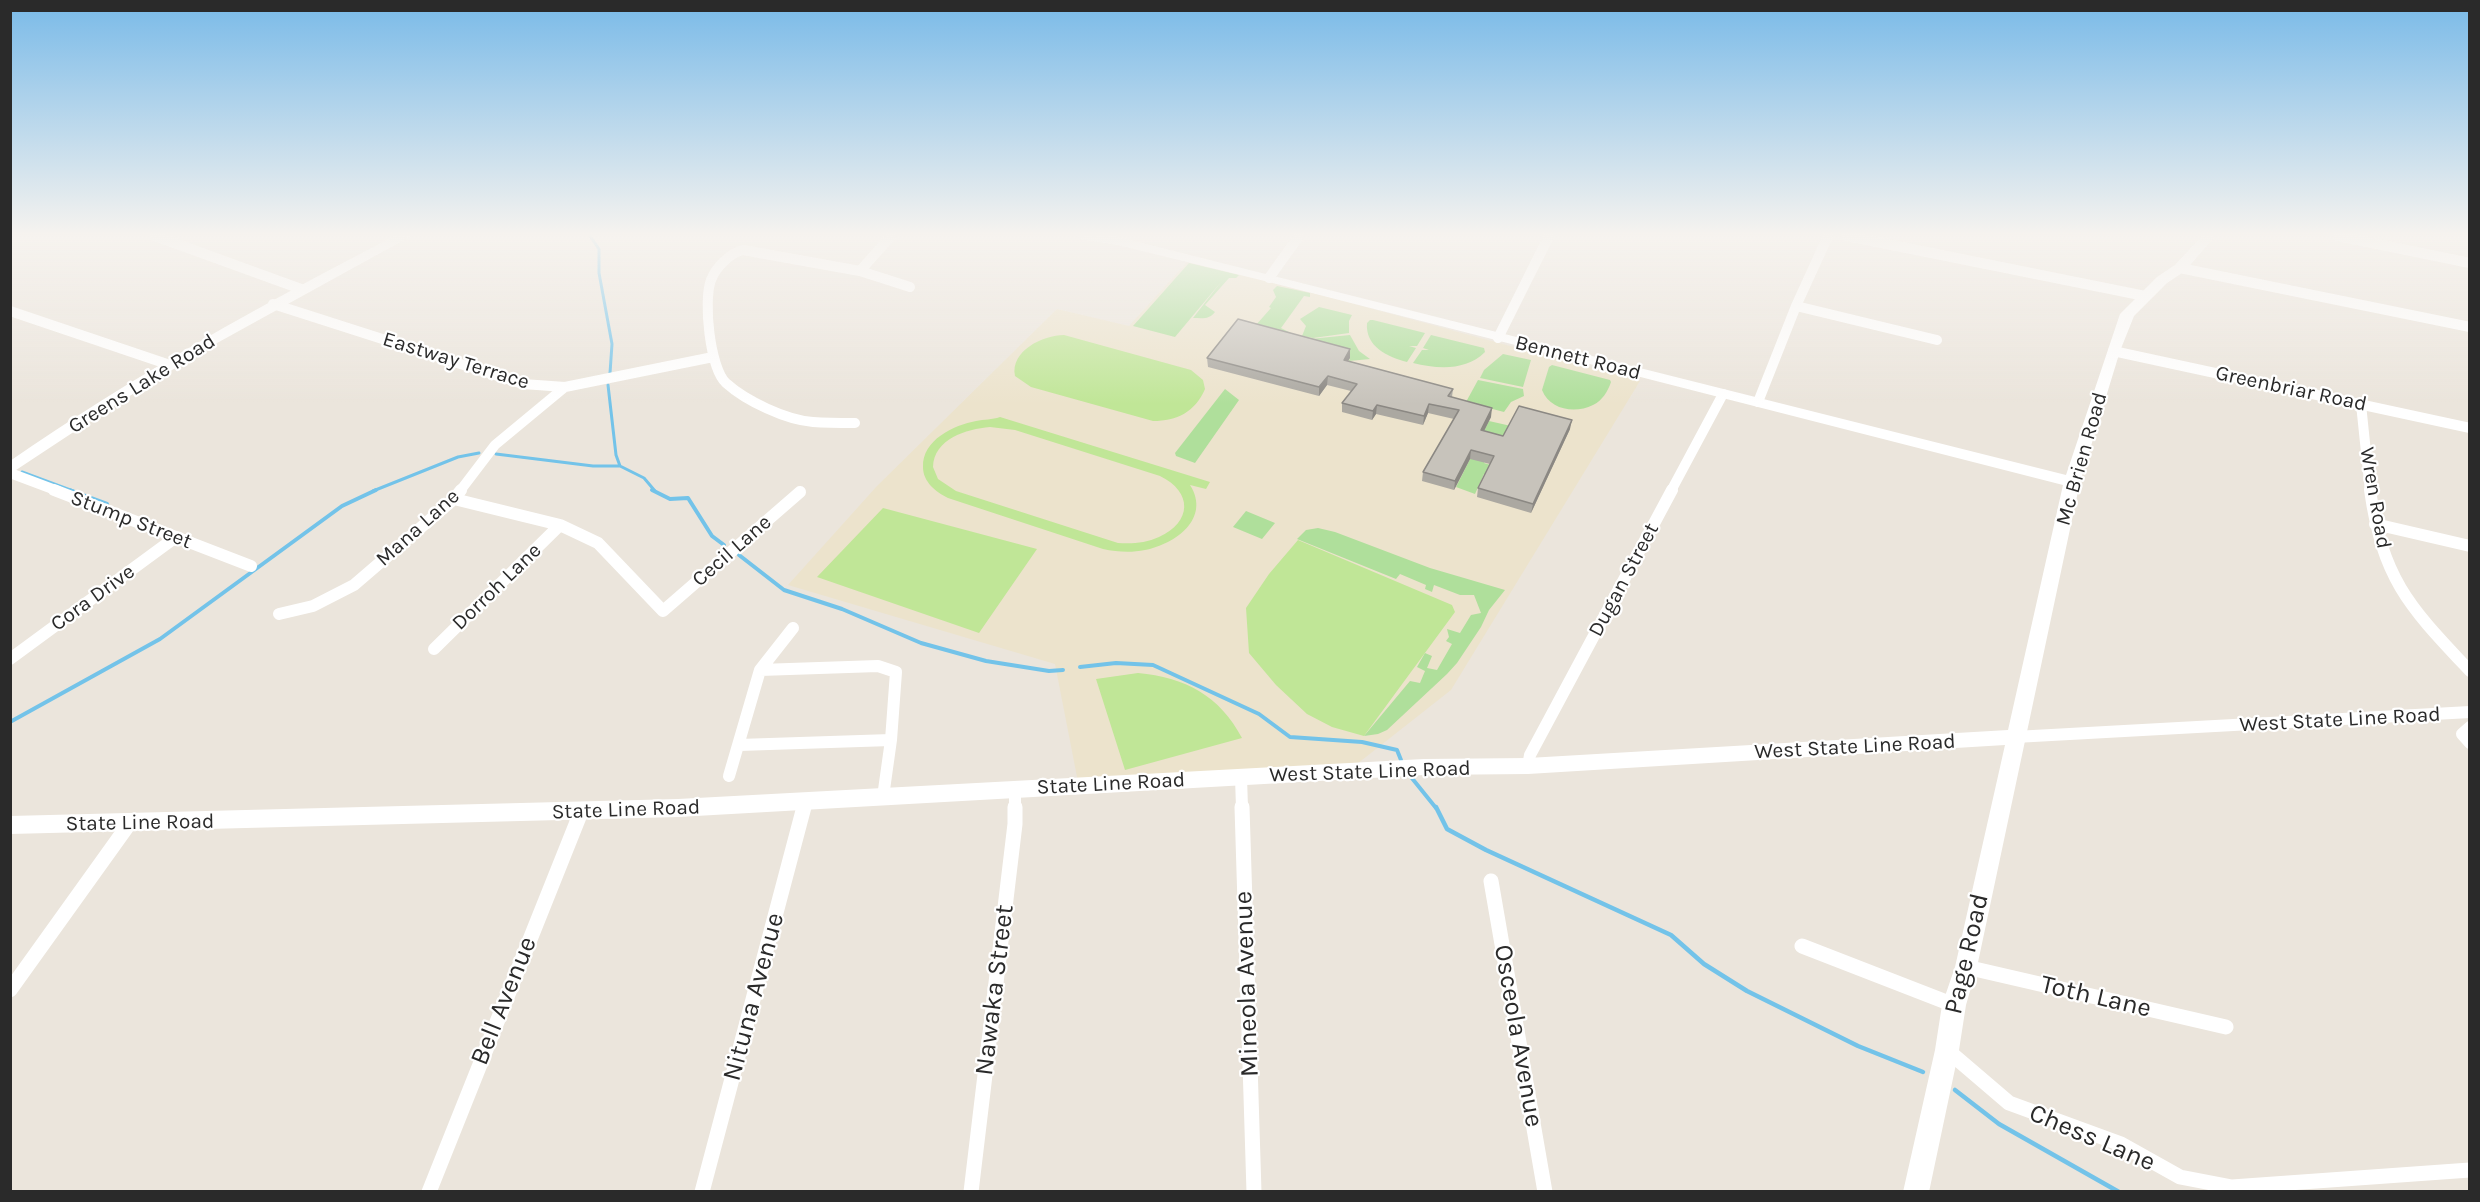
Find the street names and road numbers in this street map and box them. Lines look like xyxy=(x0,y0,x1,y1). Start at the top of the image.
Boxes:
street label: Eastway Terrace xyxy=(380,327,532,395)
street label: Greens Lake Road xyxy=(64,329,220,439)
street label: Bennett Road xyxy=(1512,330,1644,386)
street label: Greenbriar Road xyxy=(2213,361,2369,417)
street label: Mc Brien Road xyxy=(2051,390,2113,528)
street label: Wren Road xyxy=(2354,445,2396,551)
street label: Mana Lane xyxy=(371,484,465,572)
street label: Stump Street xyxy=(67,485,195,555)
street label: Cecil Lane xyxy=(687,510,777,592)
street label: Dugan Street xyxy=(1583,519,1665,641)
street label: Dorroh Lane xyxy=(447,538,547,636)
street label: Cora Drive xyxy=(46,559,140,637)
street label: West State Line Road xyxy=(2239,702,2441,738)
street label: West State Line Road xyxy=(1754,729,1956,765)
street label: West State Line Road xyxy=(1269,756,1471,788)
street label: State Line Road xyxy=(1036,768,1186,800)
street label: State Line Road xyxy=(551,795,701,825)
street label: State Line Road xyxy=(65,809,215,837)
street label: Mineola Avenue xyxy=(1228,890,1266,1078)
street label: Page Road xyxy=(1938,891,1996,1017)
street label: Nawaka Street xyxy=(969,903,1021,1077)
street label: Nituna Avenue xyxy=(717,910,791,1084)
street label: Bell Avenue xyxy=(464,932,544,1070)
street label: Osceola Avenue xyxy=(1487,942,1549,1130)
street label: Toth Lane xyxy=(2038,969,2154,1025)
street label: Chess Lane xyxy=(2024,1097,2160,1179)

